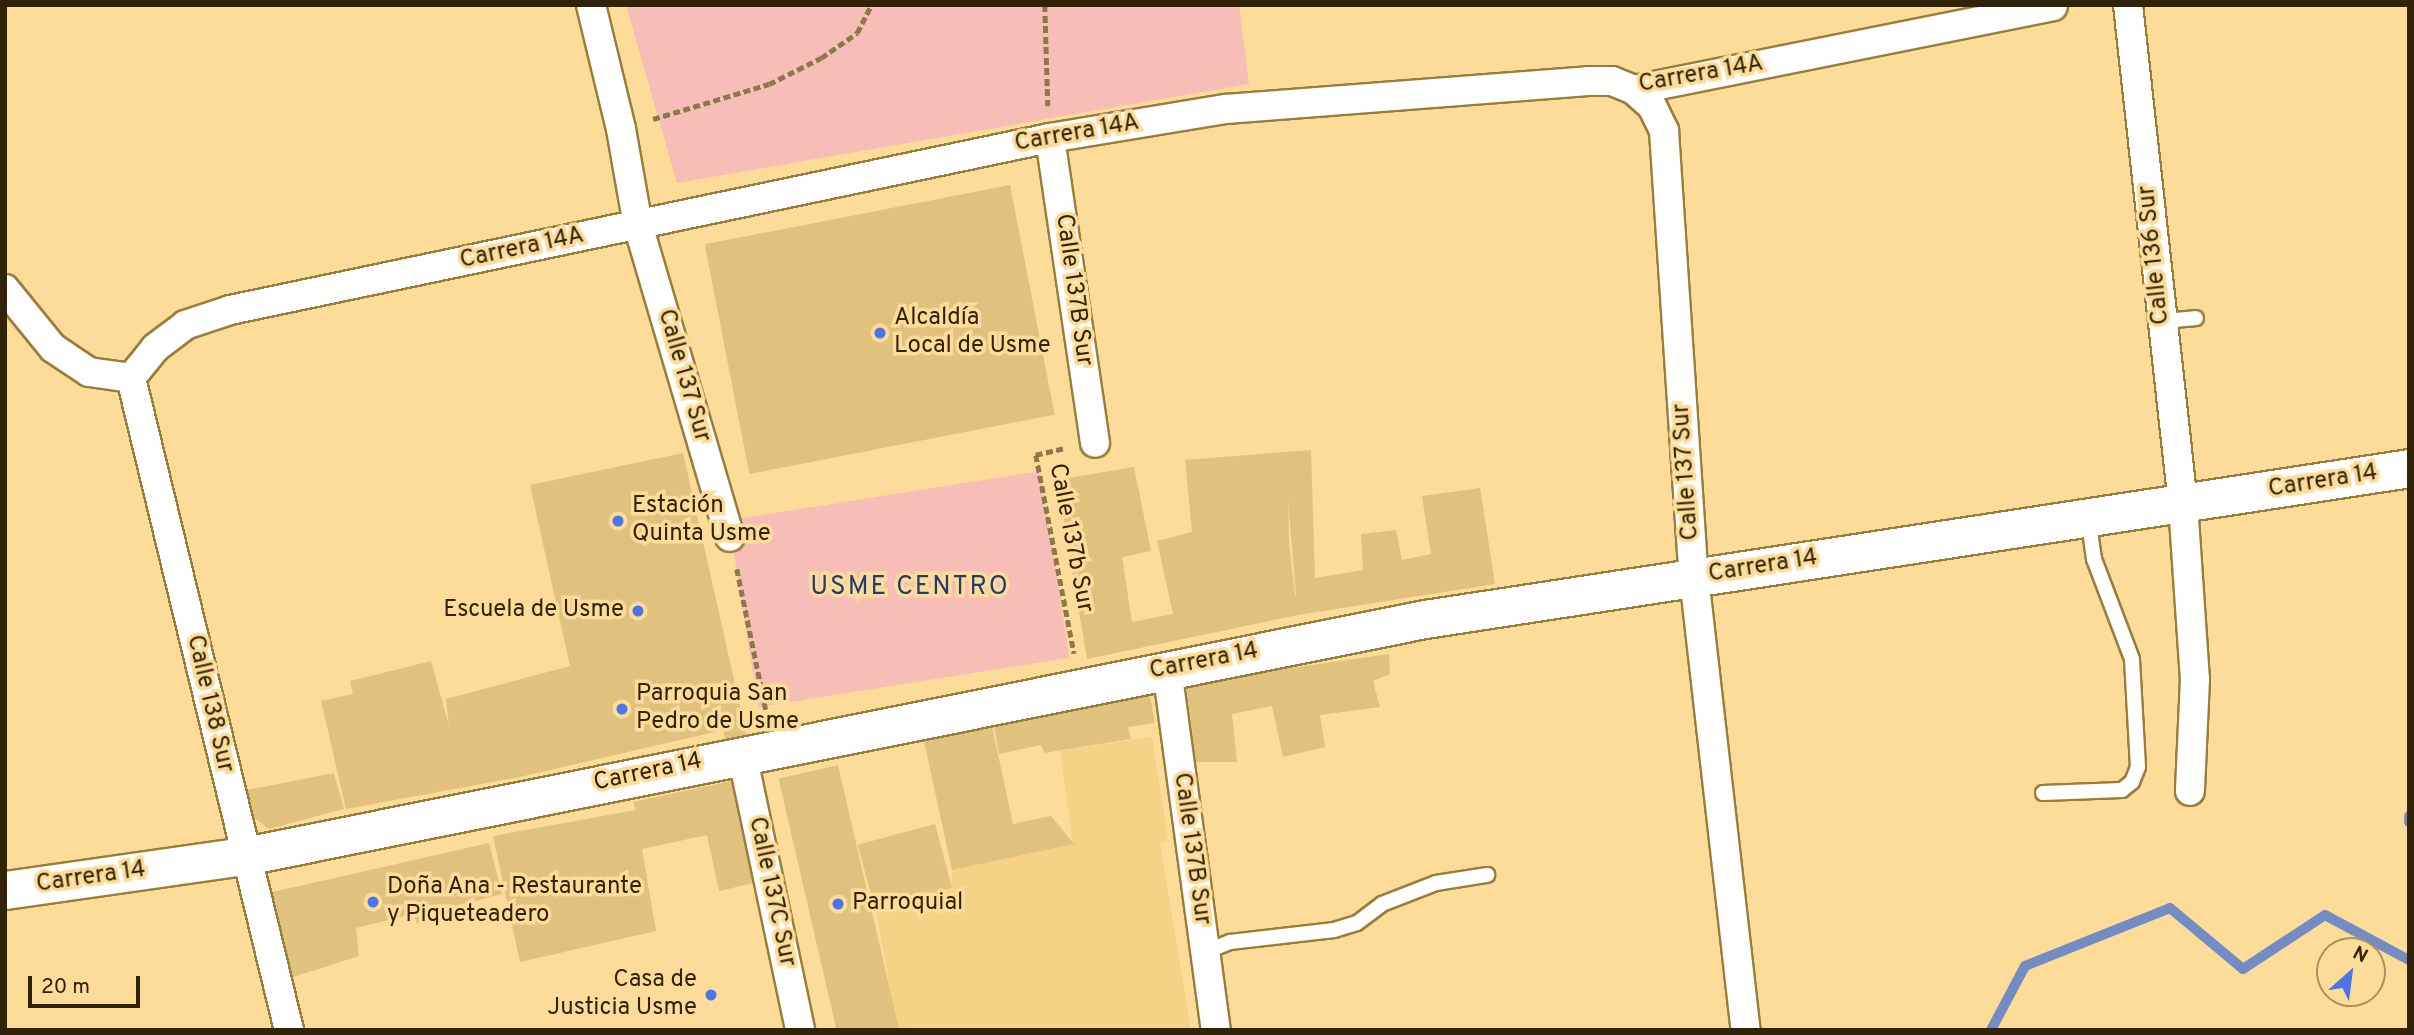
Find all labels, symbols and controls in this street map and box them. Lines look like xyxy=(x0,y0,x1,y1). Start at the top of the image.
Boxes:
street label: Carrera 14A xyxy=(1636,50,1766,100)
street label: Carrera 14A xyxy=(1012,109,1142,159)
street label: Calle 136 Sur xyxy=(2133,184,2177,326)
street label: Calle 137B Sur xyxy=(1048,212,1098,368)
street label: Carrera 14A xyxy=(457,222,587,276)
place label: Alcaldía Local de Usme xyxy=(894,305,1051,361)
street label: Calle 137 Sur xyxy=(650,306,716,446)
marker: Alcaldía Local de Usme xyxy=(872,325,888,341)
street label: Calle 137 Sur xyxy=(1668,402,1706,542)
street label: Carrera 14 xyxy=(2266,459,2380,505)
street label: Calle 137b Sur xyxy=(1041,461,1099,615)
place label: Estación Quinta Usme xyxy=(632,493,771,549)
marker: Estación Quinta Usme xyxy=(610,513,626,529)
street label: Carrera 14 xyxy=(1706,544,1820,590)
district label: USME CENTRO xyxy=(812,572,1008,604)
place label: Escuela de Usme xyxy=(443,597,624,625)
marker: Escuela de Usme xyxy=(630,603,646,619)
street label: Calle 138 Sur xyxy=(179,632,239,776)
street label: Carrera 14 xyxy=(1147,637,1261,687)
place label: Parroquia San Pedro de Usme xyxy=(636,681,799,737)
marker: Parroquia San Pedro de Usme xyxy=(614,701,630,717)
street label: Carrera 14 xyxy=(591,747,705,799)
street label: Calle 137B Sur xyxy=(1166,771,1216,927)
street label: Calle 137C Sur xyxy=(741,814,801,970)
street label: Carrera 14 xyxy=(34,856,148,900)
place label: Doña Ana - Restaurante y Piqueteadero xyxy=(387,874,643,930)
place label: Parroquial xyxy=(852,890,963,918)
marker: Doña Ana - Restaurante y Piqueteadero xyxy=(365,894,381,910)
marker: Parroquial xyxy=(830,896,846,912)
north arrow xyxy=(2316,937,2386,1007)
text: N xyxy=(2348,941,2372,969)
scale bar xyxy=(32,962,144,1006)
place label: Casa de Justicia Usme xyxy=(547,967,697,1023)
text: 20 m xyxy=(41,974,90,1001)
marker: Casa de Justicia Usme xyxy=(703,987,719,1003)

